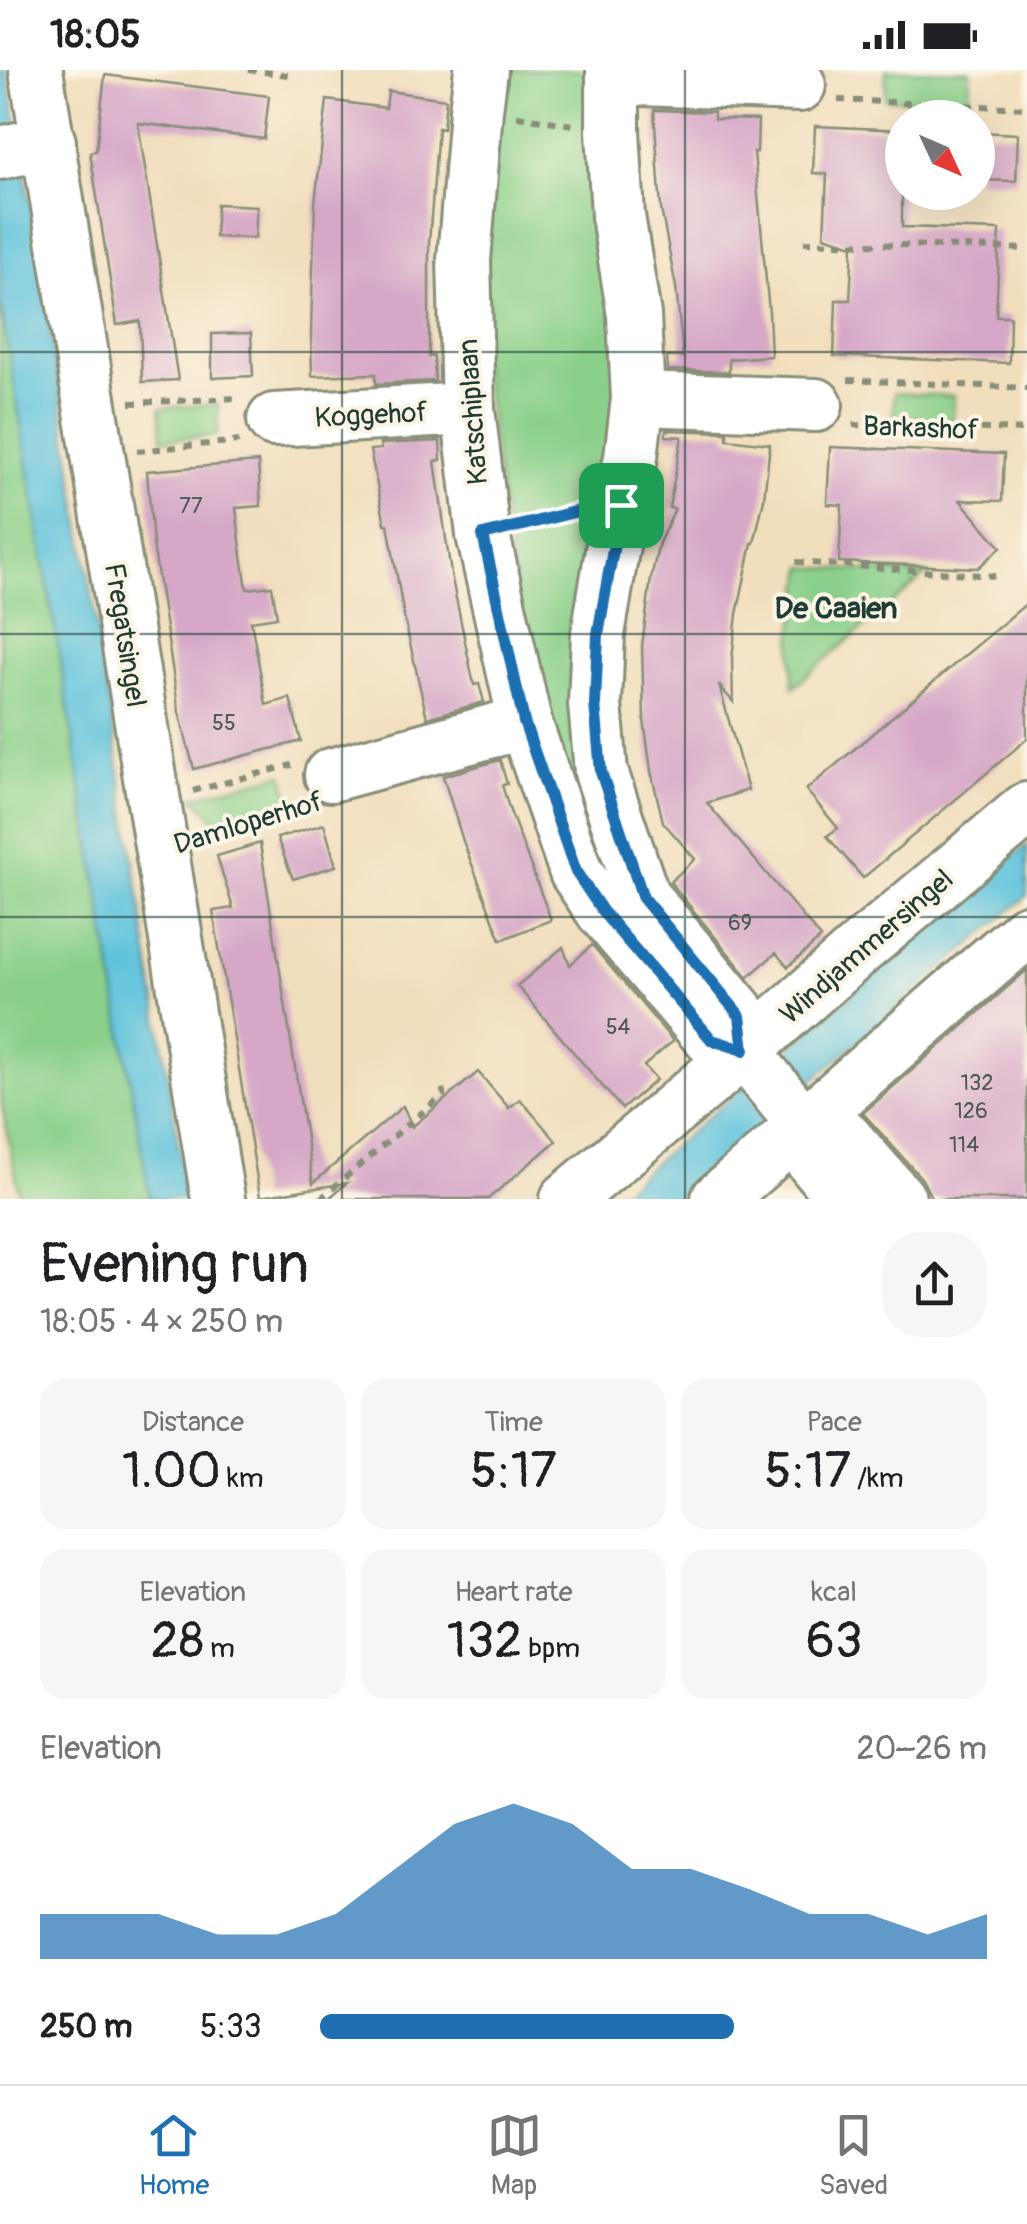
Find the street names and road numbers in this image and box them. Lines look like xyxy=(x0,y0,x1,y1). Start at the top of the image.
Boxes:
street label: Katschiplaan xyxy=(451,338,496,486)
street label: Koggehof xyxy=(314,395,429,436)
street label: Barkashof xyxy=(863,409,979,448)
street label: Fregatsingel xyxy=(96,561,153,710)
street label: Damloperhof xyxy=(170,784,327,863)
street label: Windjammersingel xyxy=(773,862,961,1032)

